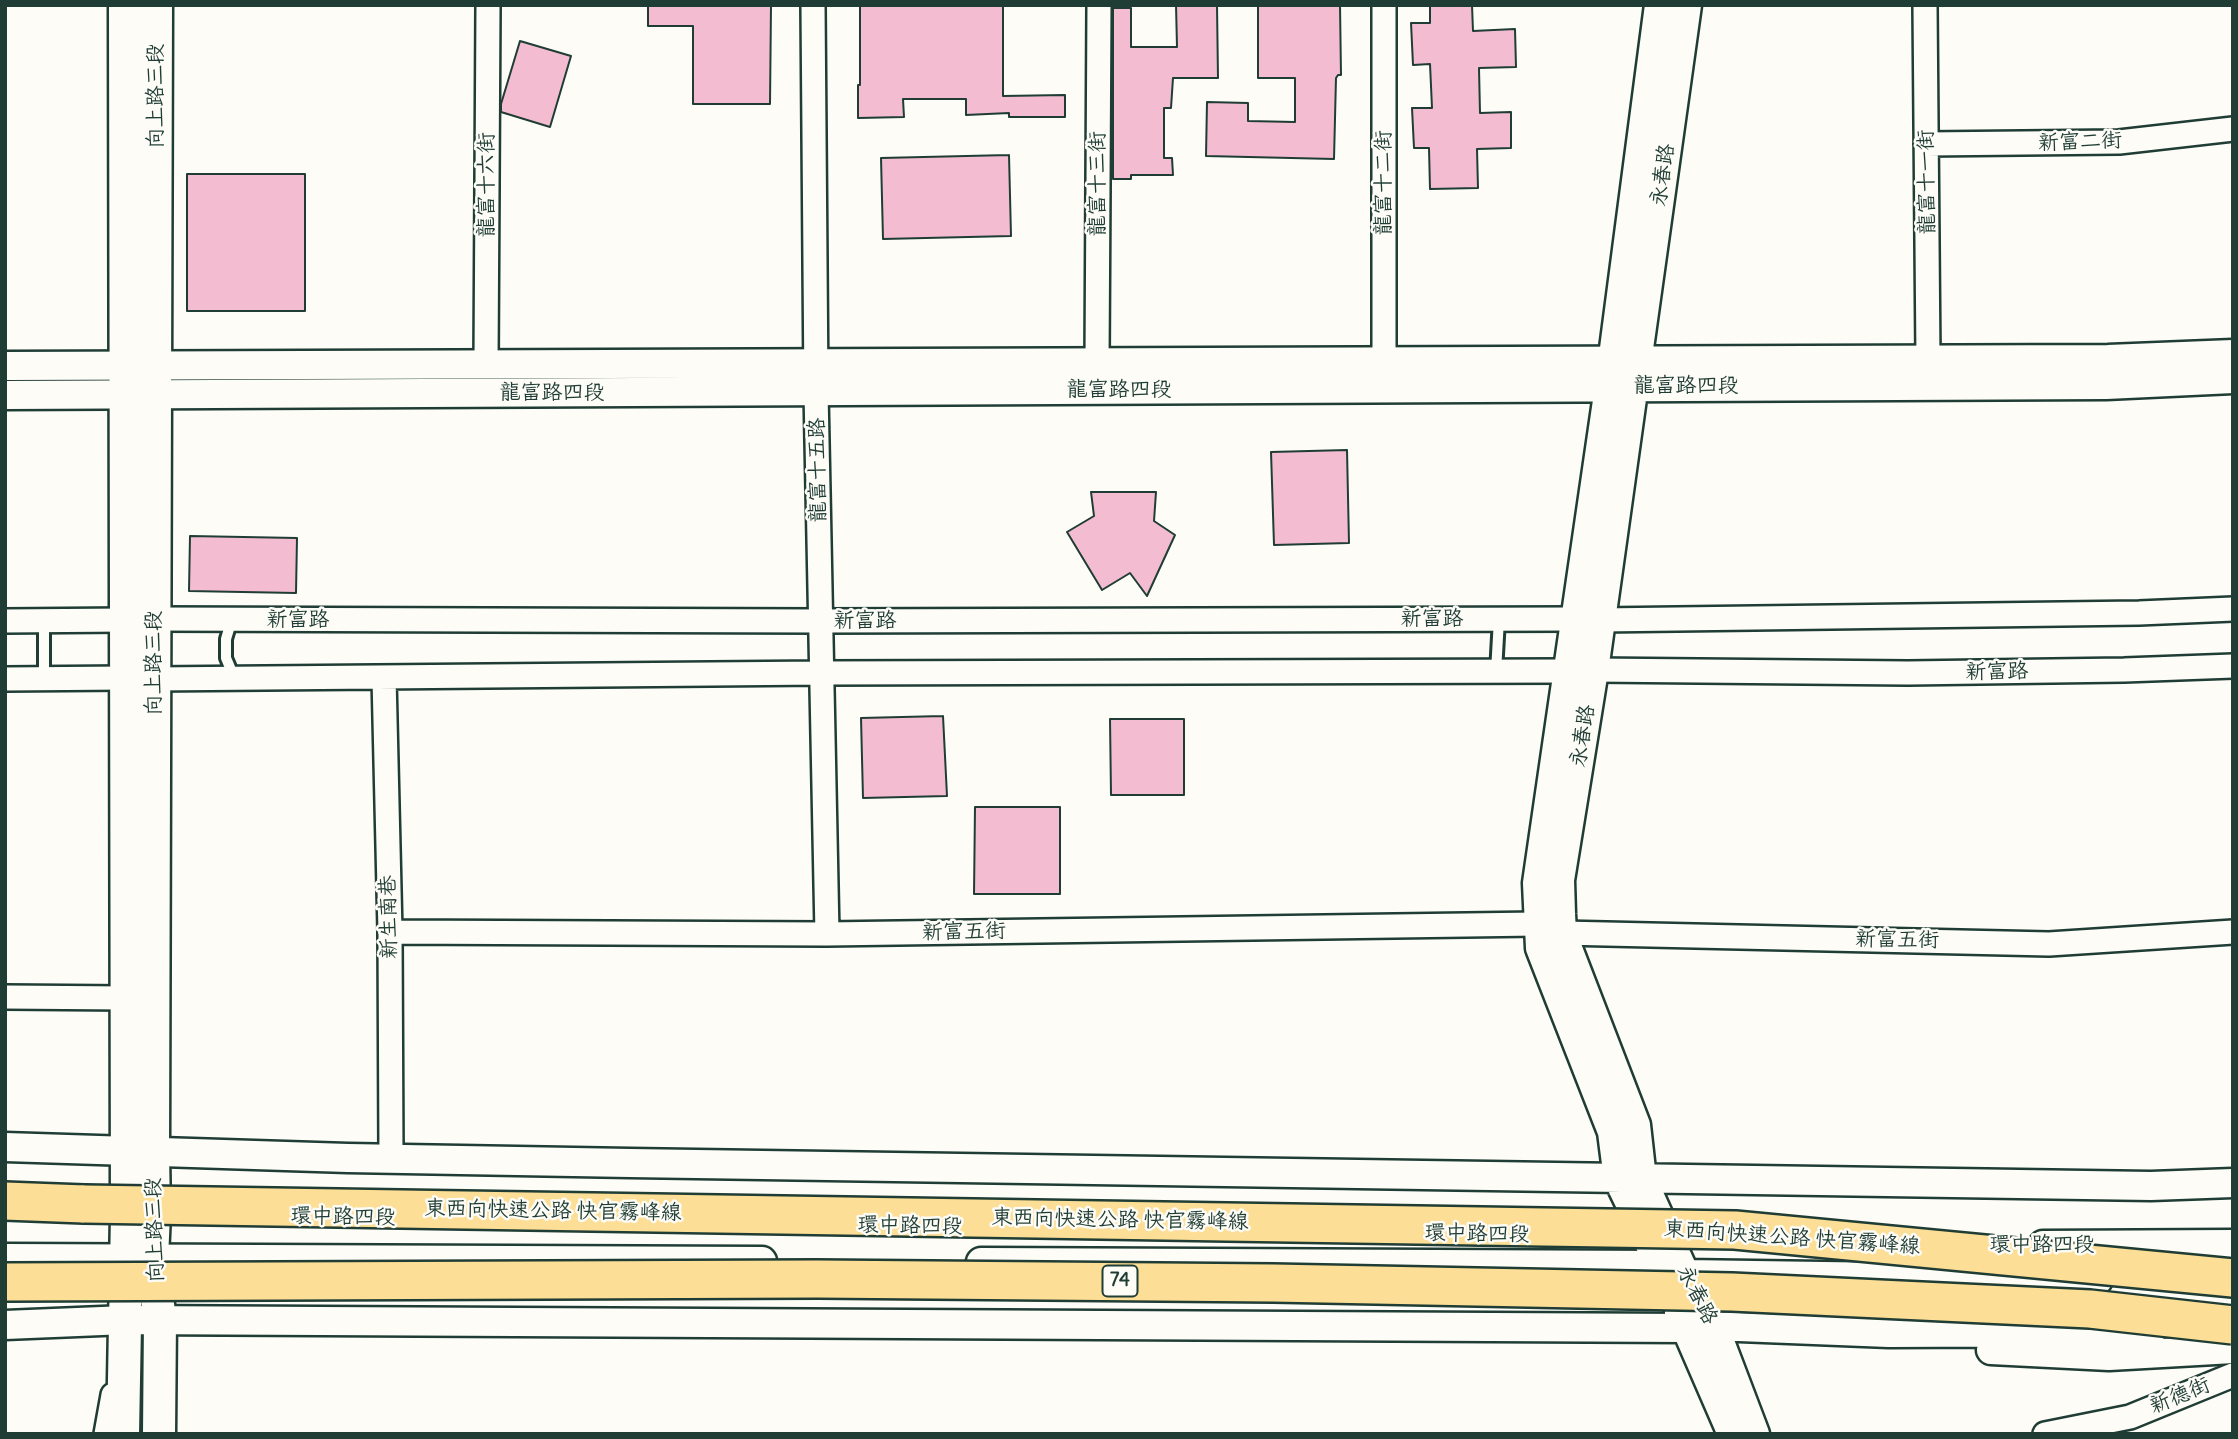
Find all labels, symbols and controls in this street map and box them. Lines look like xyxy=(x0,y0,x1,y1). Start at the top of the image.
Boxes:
street label: 向上路三段 xyxy=(143,44,169,148)
street label: 新富二街 xyxy=(2038,128,2122,156)
street label: 龍富十一街 xyxy=(1913,129,1941,235)
street label: 龍富十二街 xyxy=(1371,131,1397,235)
street label: 龍富十三街 xyxy=(1085,132,1111,236)
street label: 龍富十六街 xyxy=(474,133,500,237)
street label: 永春路 xyxy=(1646,142,1680,208)
street label: 龍富路四段 xyxy=(1634,373,1738,399)
street label: 龍富路四段 xyxy=(1067,377,1171,403)
street label: 龍富路四段 xyxy=(500,380,604,406)
street label: 龍富十五路 xyxy=(804,417,832,523)
street label: 新富路 xyxy=(1401,606,1463,632)
street label: 新富路 xyxy=(267,607,329,633)
street label: 新富路 xyxy=(834,608,896,634)
street label: 向上路三段 xyxy=(141,611,167,715)
street label: 新富路 xyxy=(1965,659,2029,685)
street label: 永春路 xyxy=(1566,703,1600,769)
street label: 新生南巷 xyxy=(376,875,402,959)
street label: 新富五街 xyxy=(922,919,1006,945)
street label: 新富五街 xyxy=(1855,927,1939,953)
street label: 向上路三段 xyxy=(141,1177,169,1283)
street label: 東西向快速公路 快官霧峰線 xyxy=(424,1196,682,1226)
street label: 環中路四段 xyxy=(290,1203,396,1231)
street label: 東西向快速公路 快官霧峰線 xyxy=(991,1205,1249,1235)
street label: 環中路四段 xyxy=(857,1212,963,1240)
street label: 東西向快速公路 快官霧峰線 xyxy=(1663,1216,1921,1260)
street label: 環中路四段 xyxy=(1424,1220,1530,1248)
street label: 環中路四段 xyxy=(1990,1232,2094,1258)
street label: 永春路 xyxy=(1671,1261,1723,1329)
road number: 74 xyxy=(1102,1266,1138,1296)
street label: 新德街 xyxy=(2146,1373,2214,1419)

